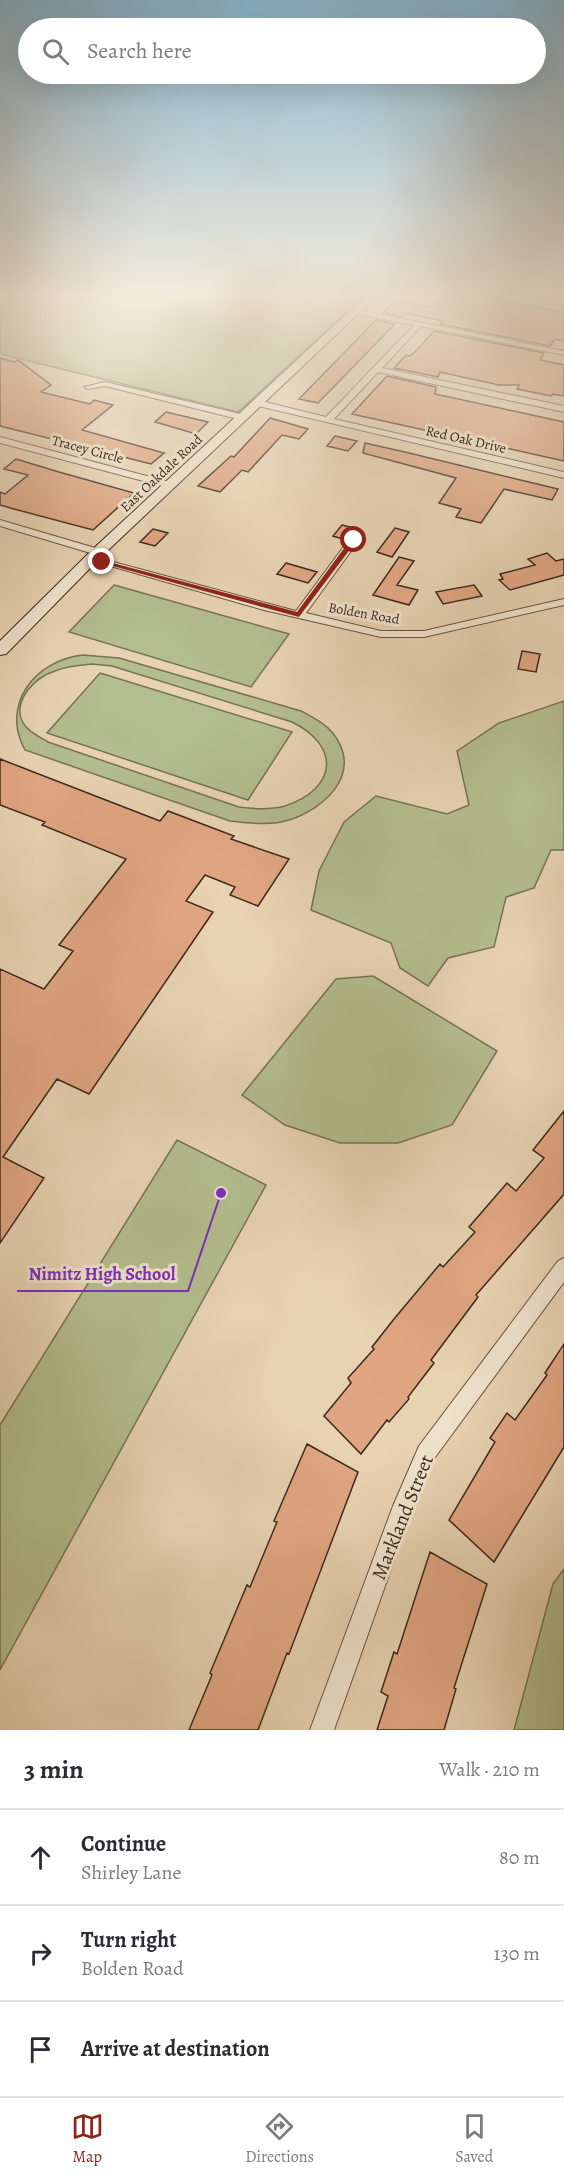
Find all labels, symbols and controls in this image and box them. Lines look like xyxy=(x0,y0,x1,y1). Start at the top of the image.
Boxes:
search box xyxy=(18,18,546,84)
icon: search xyxy=(39,35,72,68)
text: Search here xyxy=(87,36,192,66)
street label: Red Oak Drive xyxy=(424,421,508,458)
street label: East Oakdale Road xyxy=(116,430,207,516)
street label: Tracey Circle xyxy=(50,431,126,468)
route start xyxy=(340,526,366,552)
route end xyxy=(88,548,114,574)
street label: Bolden Road xyxy=(327,598,401,629)
callout: Nimitz High School xyxy=(17,1255,188,1291)
text: Nimitz High School xyxy=(29,1262,176,1286)
street label: Markland Street xyxy=(365,1450,440,1584)
text: 3 min xyxy=(24,1752,84,1787)
text: Walk · 210 m xyxy=(439,1756,540,1783)
text: Continue xyxy=(81,1829,166,1859)
icon: ahead xyxy=(24,1841,57,1874)
text: 80 m xyxy=(499,1844,540,1871)
text: Shirley Lane xyxy=(81,1859,181,1886)
text: Turn right xyxy=(81,1925,177,1955)
icon: right xyxy=(24,1937,57,1970)
text: 130 m xyxy=(494,1940,540,1967)
text: Bolden Road xyxy=(81,1955,184,1982)
icon: arrive xyxy=(24,2033,57,2066)
text: Arrive at destination xyxy=(81,2034,270,2064)
tab: Map xyxy=(71,2110,104,2168)
tab: Directions xyxy=(245,2110,314,2168)
tab: Saved xyxy=(455,2110,493,2168)

